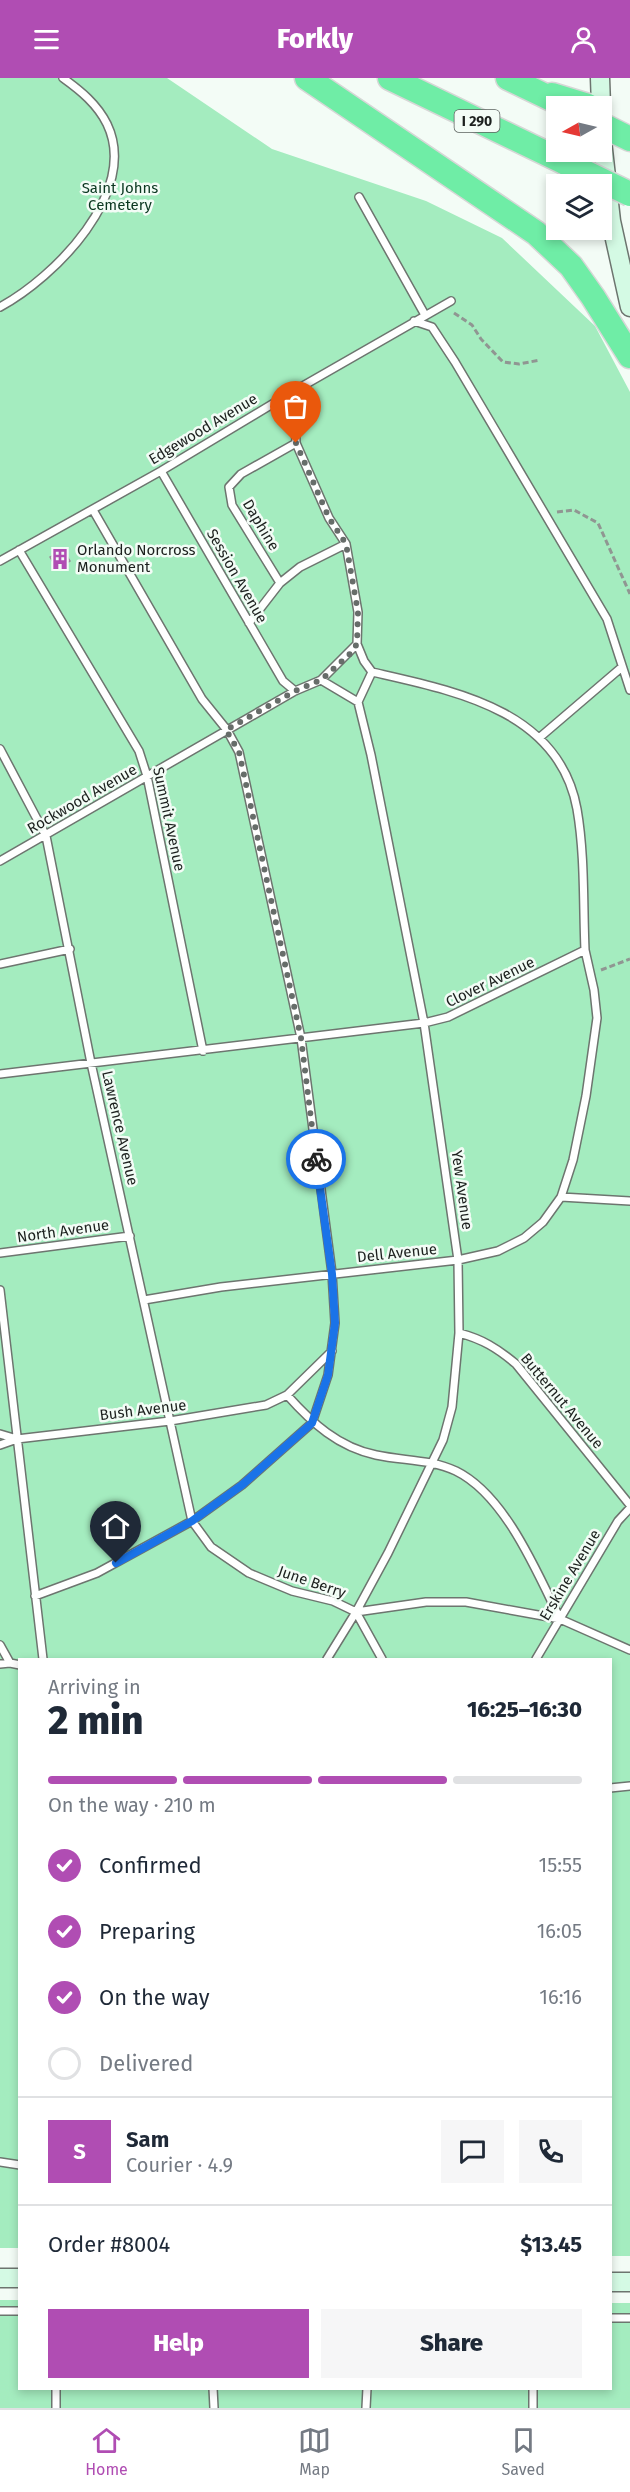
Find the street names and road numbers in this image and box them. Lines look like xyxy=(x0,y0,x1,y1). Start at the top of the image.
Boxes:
road number: I 290 xyxy=(454,110,500,132)
street label: Edgewood Avenue xyxy=(145,389,261,469)
street label: Daphine xyxy=(239,496,283,554)
street label: Session Avenue xyxy=(203,526,271,626)
street label: Rockwood Avenue xyxy=(24,760,140,838)
street label: Summit Avenue xyxy=(149,765,189,873)
street label: Clover Avenue xyxy=(443,953,537,1011)
street label: Lawrence Avenue xyxy=(98,1069,142,1187)
street label: Yew Avenue xyxy=(448,1149,476,1231)
street label: North Avenue xyxy=(16,1216,110,1246)
street label: Dell Avenue xyxy=(356,1240,438,1266)
street label: Butternut Avenue xyxy=(517,1350,607,1452)
street label: Bush Avenue xyxy=(99,1396,187,1424)
street label: Erskine Avenue xyxy=(536,1526,604,1624)
street label: June Berry xyxy=(276,1562,349,1602)

